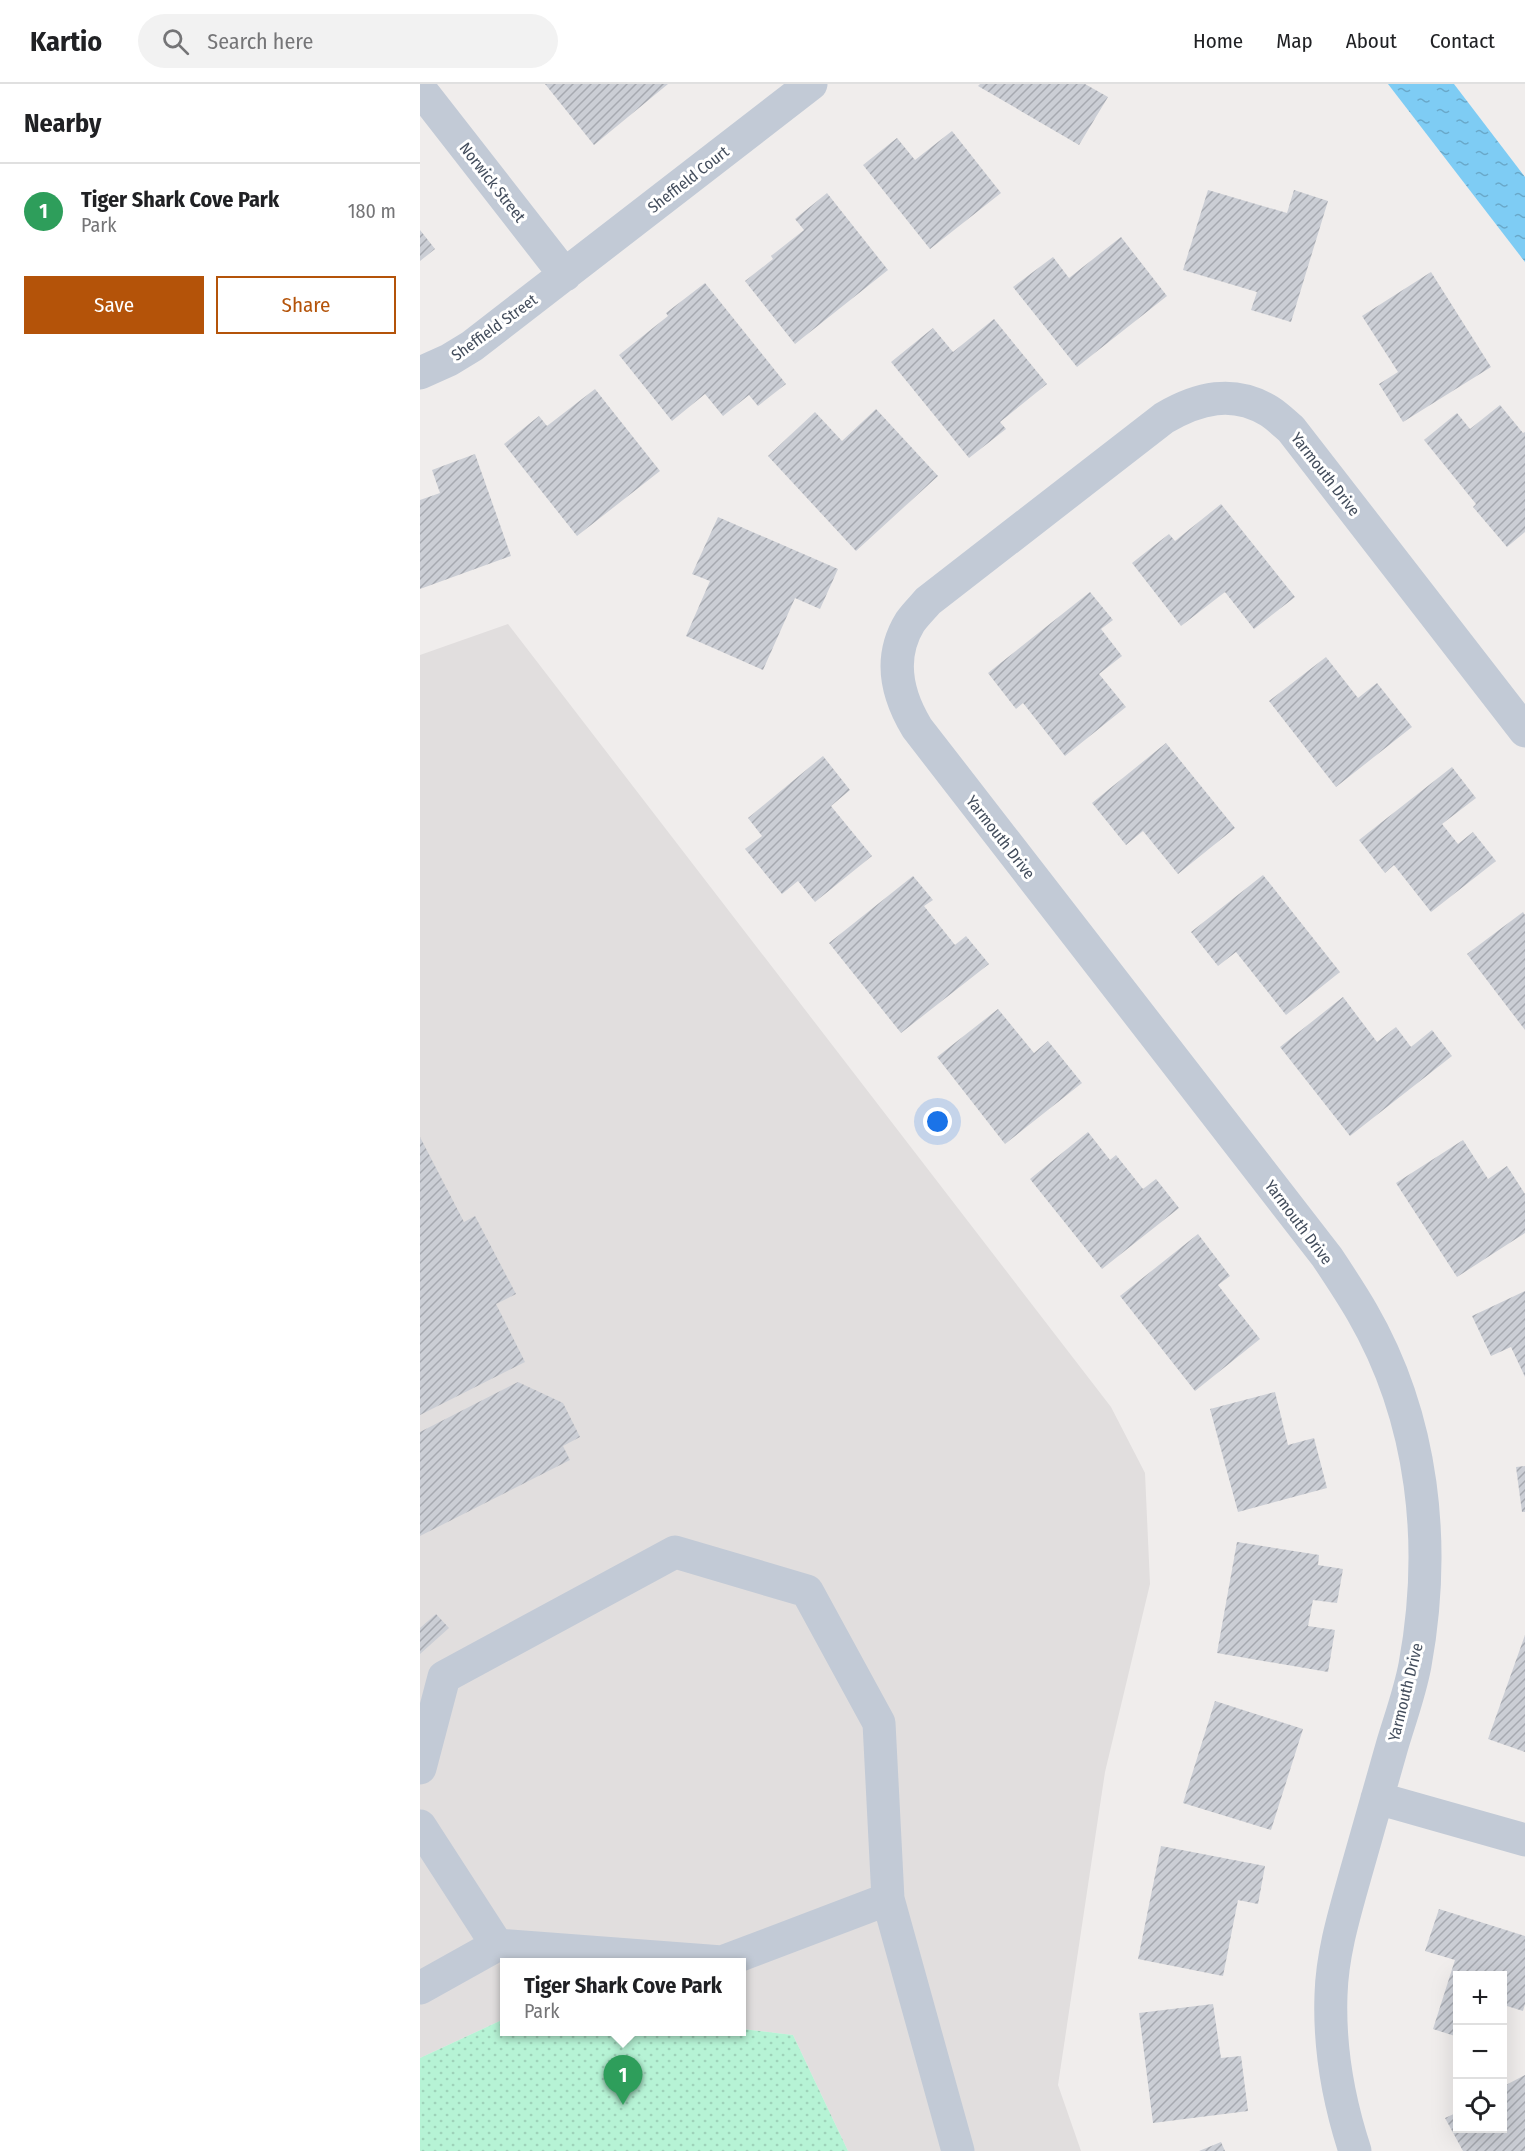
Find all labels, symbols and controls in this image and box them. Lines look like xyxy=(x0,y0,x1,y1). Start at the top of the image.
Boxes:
search box xyxy=(138,14,558,68)
text: Kartio xyxy=(30,25,102,58)
icon: search xyxy=(159,25,192,58)
text: Search here xyxy=(207,28,313,55)
text: Home xyxy=(1193,28,1243,54)
text: Map xyxy=(1276,28,1313,54)
text: About xyxy=(1346,28,1397,54)
text: Contact xyxy=(1430,28,1495,54)
text: Nearby xyxy=(24,108,101,139)
street label: Norwick Street xyxy=(456,139,530,226)
street label: Sheffield Court xyxy=(644,141,733,217)
text: Tiger Shark Cove Park xyxy=(81,186,279,213)
text: 1 xyxy=(39,199,48,223)
text: 180 m xyxy=(348,199,396,223)
text: Park xyxy=(81,213,117,237)
button: Save xyxy=(24,276,204,334)
button: Share xyxy=(216,276,396,334)
street label: Sheffield Street xyxy=(448,290,541,365)
street label: Yarmouth Drive xyxy=(1287,429,1364,520)
street label: Yarmouth Drive xyxy=(962,792,1039,883)
your location xyxy=(923,1107,952,1136)
street label: Yarmouth Drive xyxy=(1261,1176,1336,1268)
street label: Yarmouth Drive xyxy=(1384,1641,1427,1743)
popup xyxy=(500,1958,746,2036)
map controls xyxy=(1453,1971,1507,2133)
button: + xyxy=(1453,1971,1507,2025)
text: Tiger Shark Cove Park xyxy=(524,1972,722,1999)
text: Park xyxy=(524,1999,559,2023)
button: − xyxy=(1453,2025,1507,2079)
pin: 1 xyxy=(604,2056,642,2105)
button: locate xyxy=(1453,2079,1507,2133)

